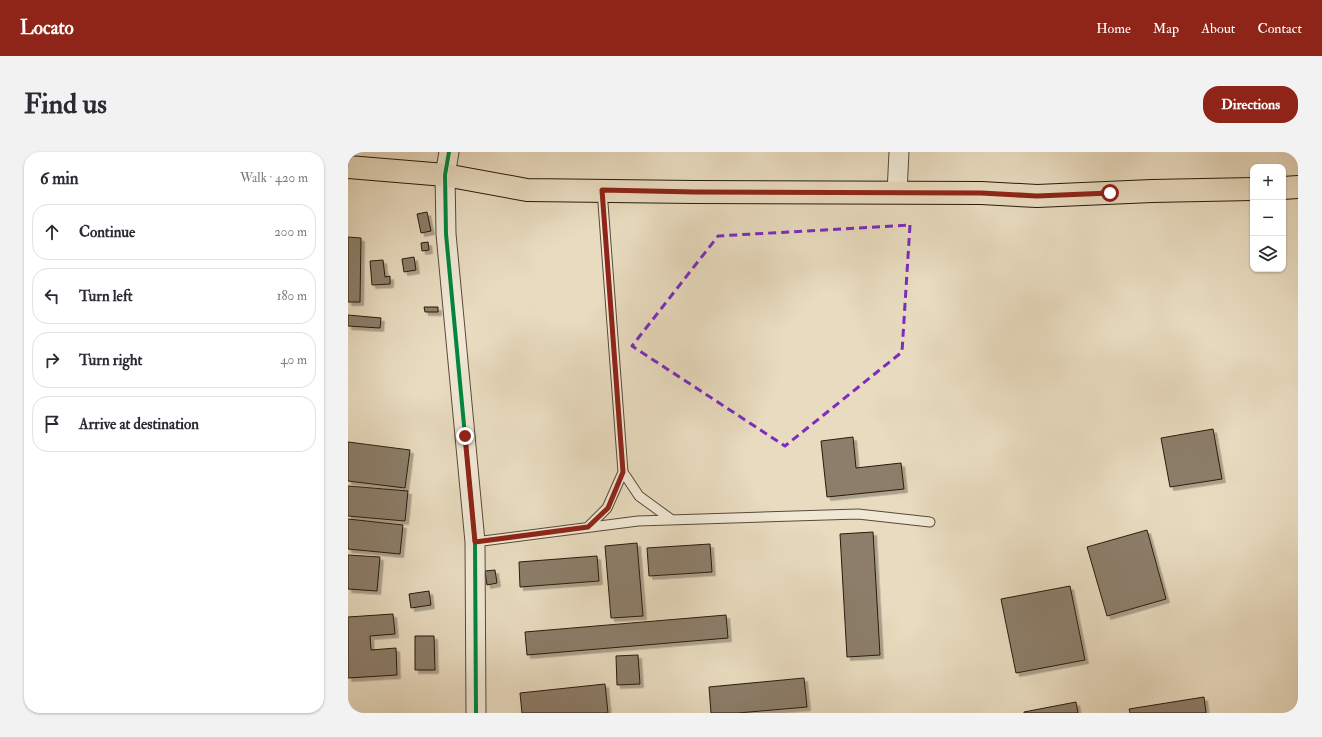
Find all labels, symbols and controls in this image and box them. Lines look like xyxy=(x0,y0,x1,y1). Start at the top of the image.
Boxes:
text: Locato xyxy=(20,16,74,40)
text: Home xyxy=(1096,20,1131,37)
text: Map xyxy=(1153,20,1179,37)
text: About xyxy=(1201,20,1235,37)
text: Contact xyxy=(1257,20,1302,37)
button: Directions xyxy=(1203,86,1298,123)
text: Find us xyxy=(24,87,107,122)
map controls xyxy=(1250,164,1286,272)
button: + xyxy=(1250,164,1286,200)
text: 6 min xyxy=(40,168,79,189)
text: Walk · 420 m xyxy=(240,170,308,186)
route start xyxy=(1101,184,1119,202)
button: − xyxy=(1250,200,1286,236)
icon: ahead xyxy=(41,221,63,243)
text: Continue xyxy=(79,223,135,242)
text: 200 m xyxy=(274,224,307,240)
button: layers xyxy=(1250,236,1286,272)
icon: left xyxy=(41,285,63,307)
text: Turn left xyxy=(79,287,133,306)
text: 180 m xyxy=(277,288,307,304)
icon: right xyxy=(41,349,63,371)
text: Turn right xyxy=(79,351,142,370)
text: 40 m xyxy=(281,352,307,368)
icon: arrive xyxy=(41,413,63,435)
text: Arrive at destination xyxy=(79,415,199,434)
route end xyxy=(456,427,474,445)

